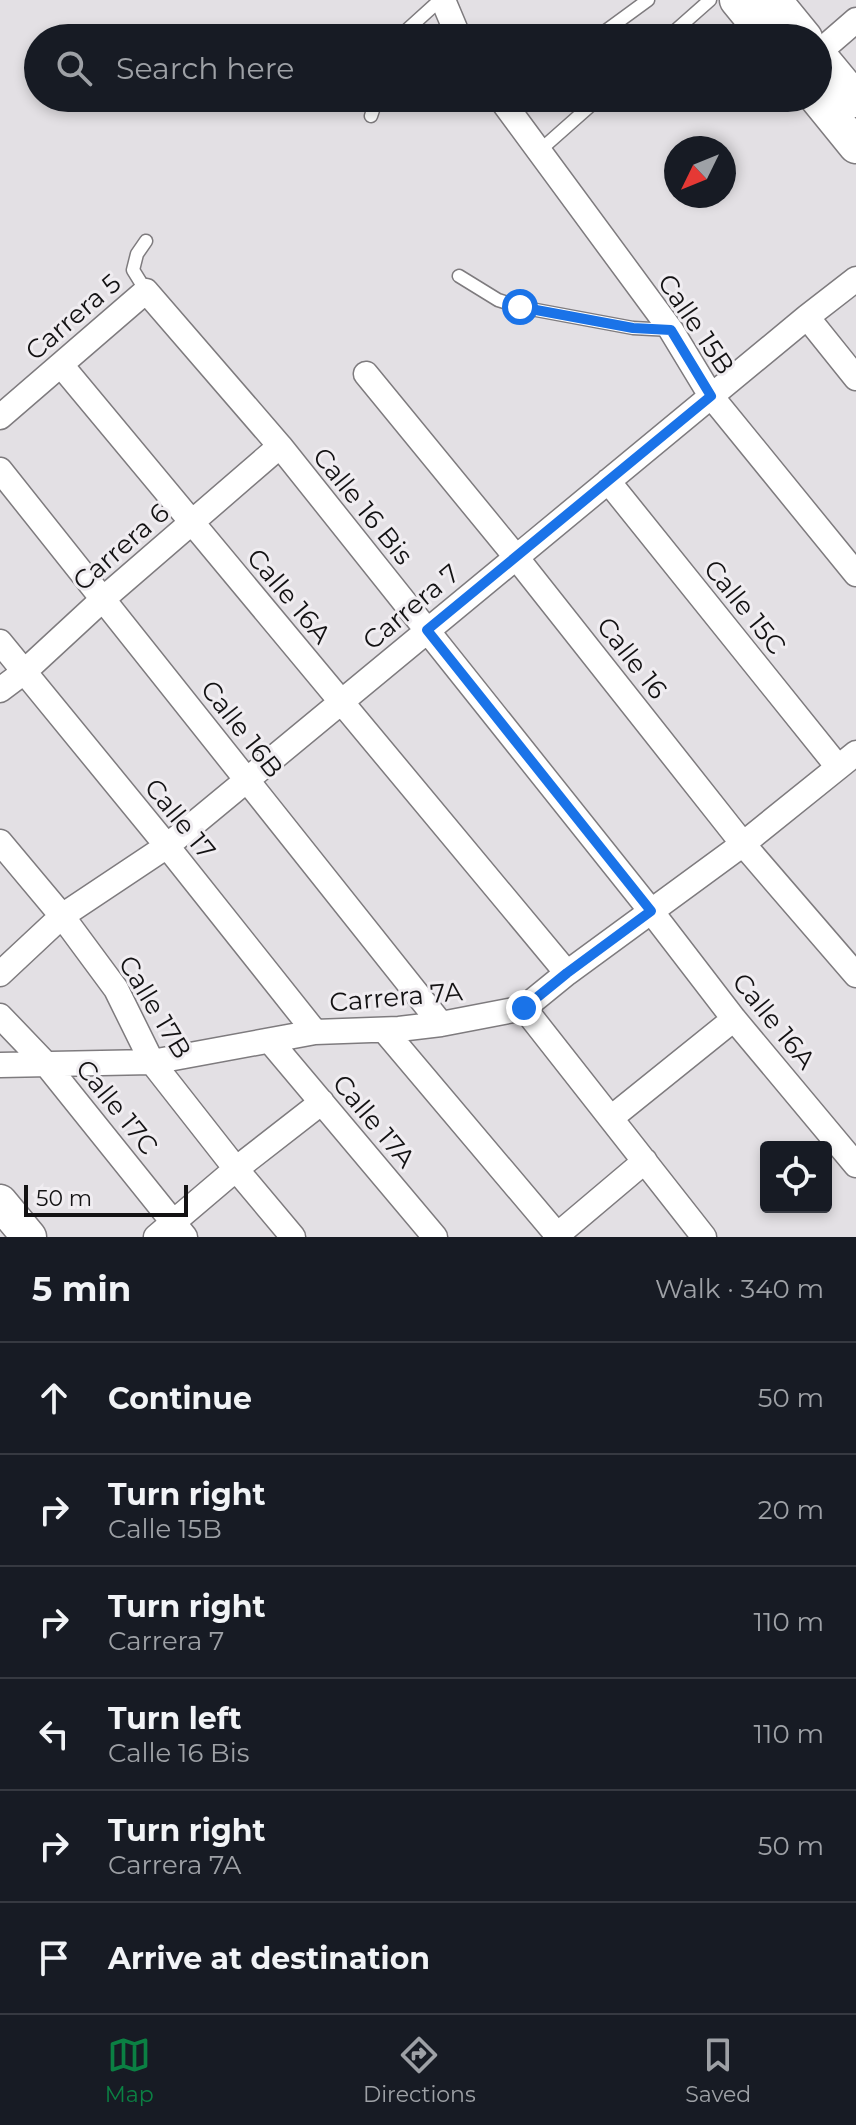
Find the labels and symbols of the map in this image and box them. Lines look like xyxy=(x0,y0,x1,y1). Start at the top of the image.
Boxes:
north arrow xyxy=(664,136,736,208)
street label: Carrera 5 xyxy=(19,267,127,367)
street label: Calle 15B xyxy=(651,268,741,380)
route start xyxy=(502,289,538,325)
street label: Calle 16 Bis xyxy=(306,441,420,571)
street label: Carrera 6 xyxy=(66,496,176,597)
street label: Calle 16A xyxy=(240,542,338,650)
street label: Calle 15C xyxy=(697,553,793,661)
street label: Carrera 7 xyxy=(356,557,466,657)
street label: Calle 16 xyxy=(590,611,674,706)
street label: Calle 16B xyxy=(194,674,290,784)
street label: Calle 17 xyxy=(138,772,222,866)
street label: Calle 17B xyxy=(112,950,198,1064)
street label: Calle 16A xyxy=(726,967,823,1076)
street label: Carrera 7A xyxy=(328,975,464,1019)
route end xyxy=(506,990,542,1026)
street label: Calle 17C xyxy=(69,1053,165,1161)
street label: Calle 17A xyxy=(326,1068,422,1174)
scale bar xyxy=(24,1181,188,1217)

